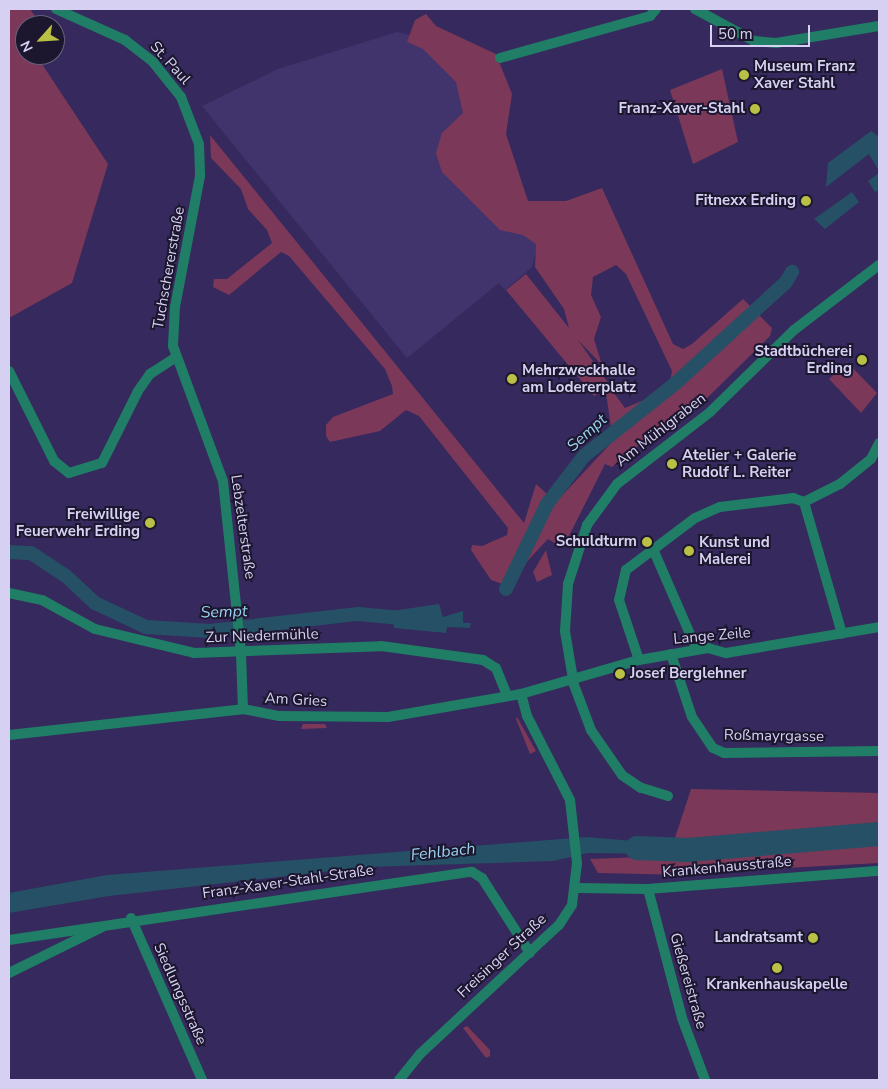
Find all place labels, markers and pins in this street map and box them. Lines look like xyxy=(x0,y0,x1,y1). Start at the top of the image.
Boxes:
place label: Museum Franz Xaver Stahl xyxy=(754,57,855,92)
marker: Museum Franz Xaver Stahl xyxy=(738,69,750,81)
place label: Franz-Xaver-Stahl xyxy=(618,100,745,118)
marker: Franz-Xaver-Stahl xyxy=(749,103,761,115)
place label: Fitnexx Erding xyxy=(695,192,796,210)
marker: Fitnexx Erding xyxy=(800,195,812,207)
place label: Stadtbücherei Erding xyxy=(755,342,852,377)
marker: Stadtbücherei Erding xyxy=(856,354,868,366)
place label: Mehrzweckhalle am Lodererplatz xyxy=(522,361,636,396)
marker: Mehrzweckhalle am Lodererplatz xyxy=(506,373,518,385)
place label: Atelier + Galerie Rudolf L. Reiter xyxy=(682,446,796,481)
marker: Atelier + Galerie Rudolf L. Reiter xyxy=(666,458,678,470)
place label: Freiwillige Feuerwehr Erding xyxy=(16,505,140,540)
marker: Freiwillige Feuerwehr Erding xyxy=(144,517,156,529)
place label: Schuldturm xyxy=(556,533,637,551)
place label: Kunst und Malerei xyxy=(699,533,770,568)
marker: Schuldturm xyxy=(641,536,653,548)
marker: Kunst und Malerei xyxy=(683,545,695,557)
place label: Josef Berglehner xyxy=(630,665,747,683)
marker: Josef Berglehner xyxy=(614,668,626,680)
place label: Landratsamt xyxy=(714,929,803,947)
marker: Landratsamt xyxy=(807,932,819,944)
marker: Krankenhauskapelle xyxy=(771,962,783,974)
place label: Krankenhauskapelle xyxy=(706,976,848,994)

